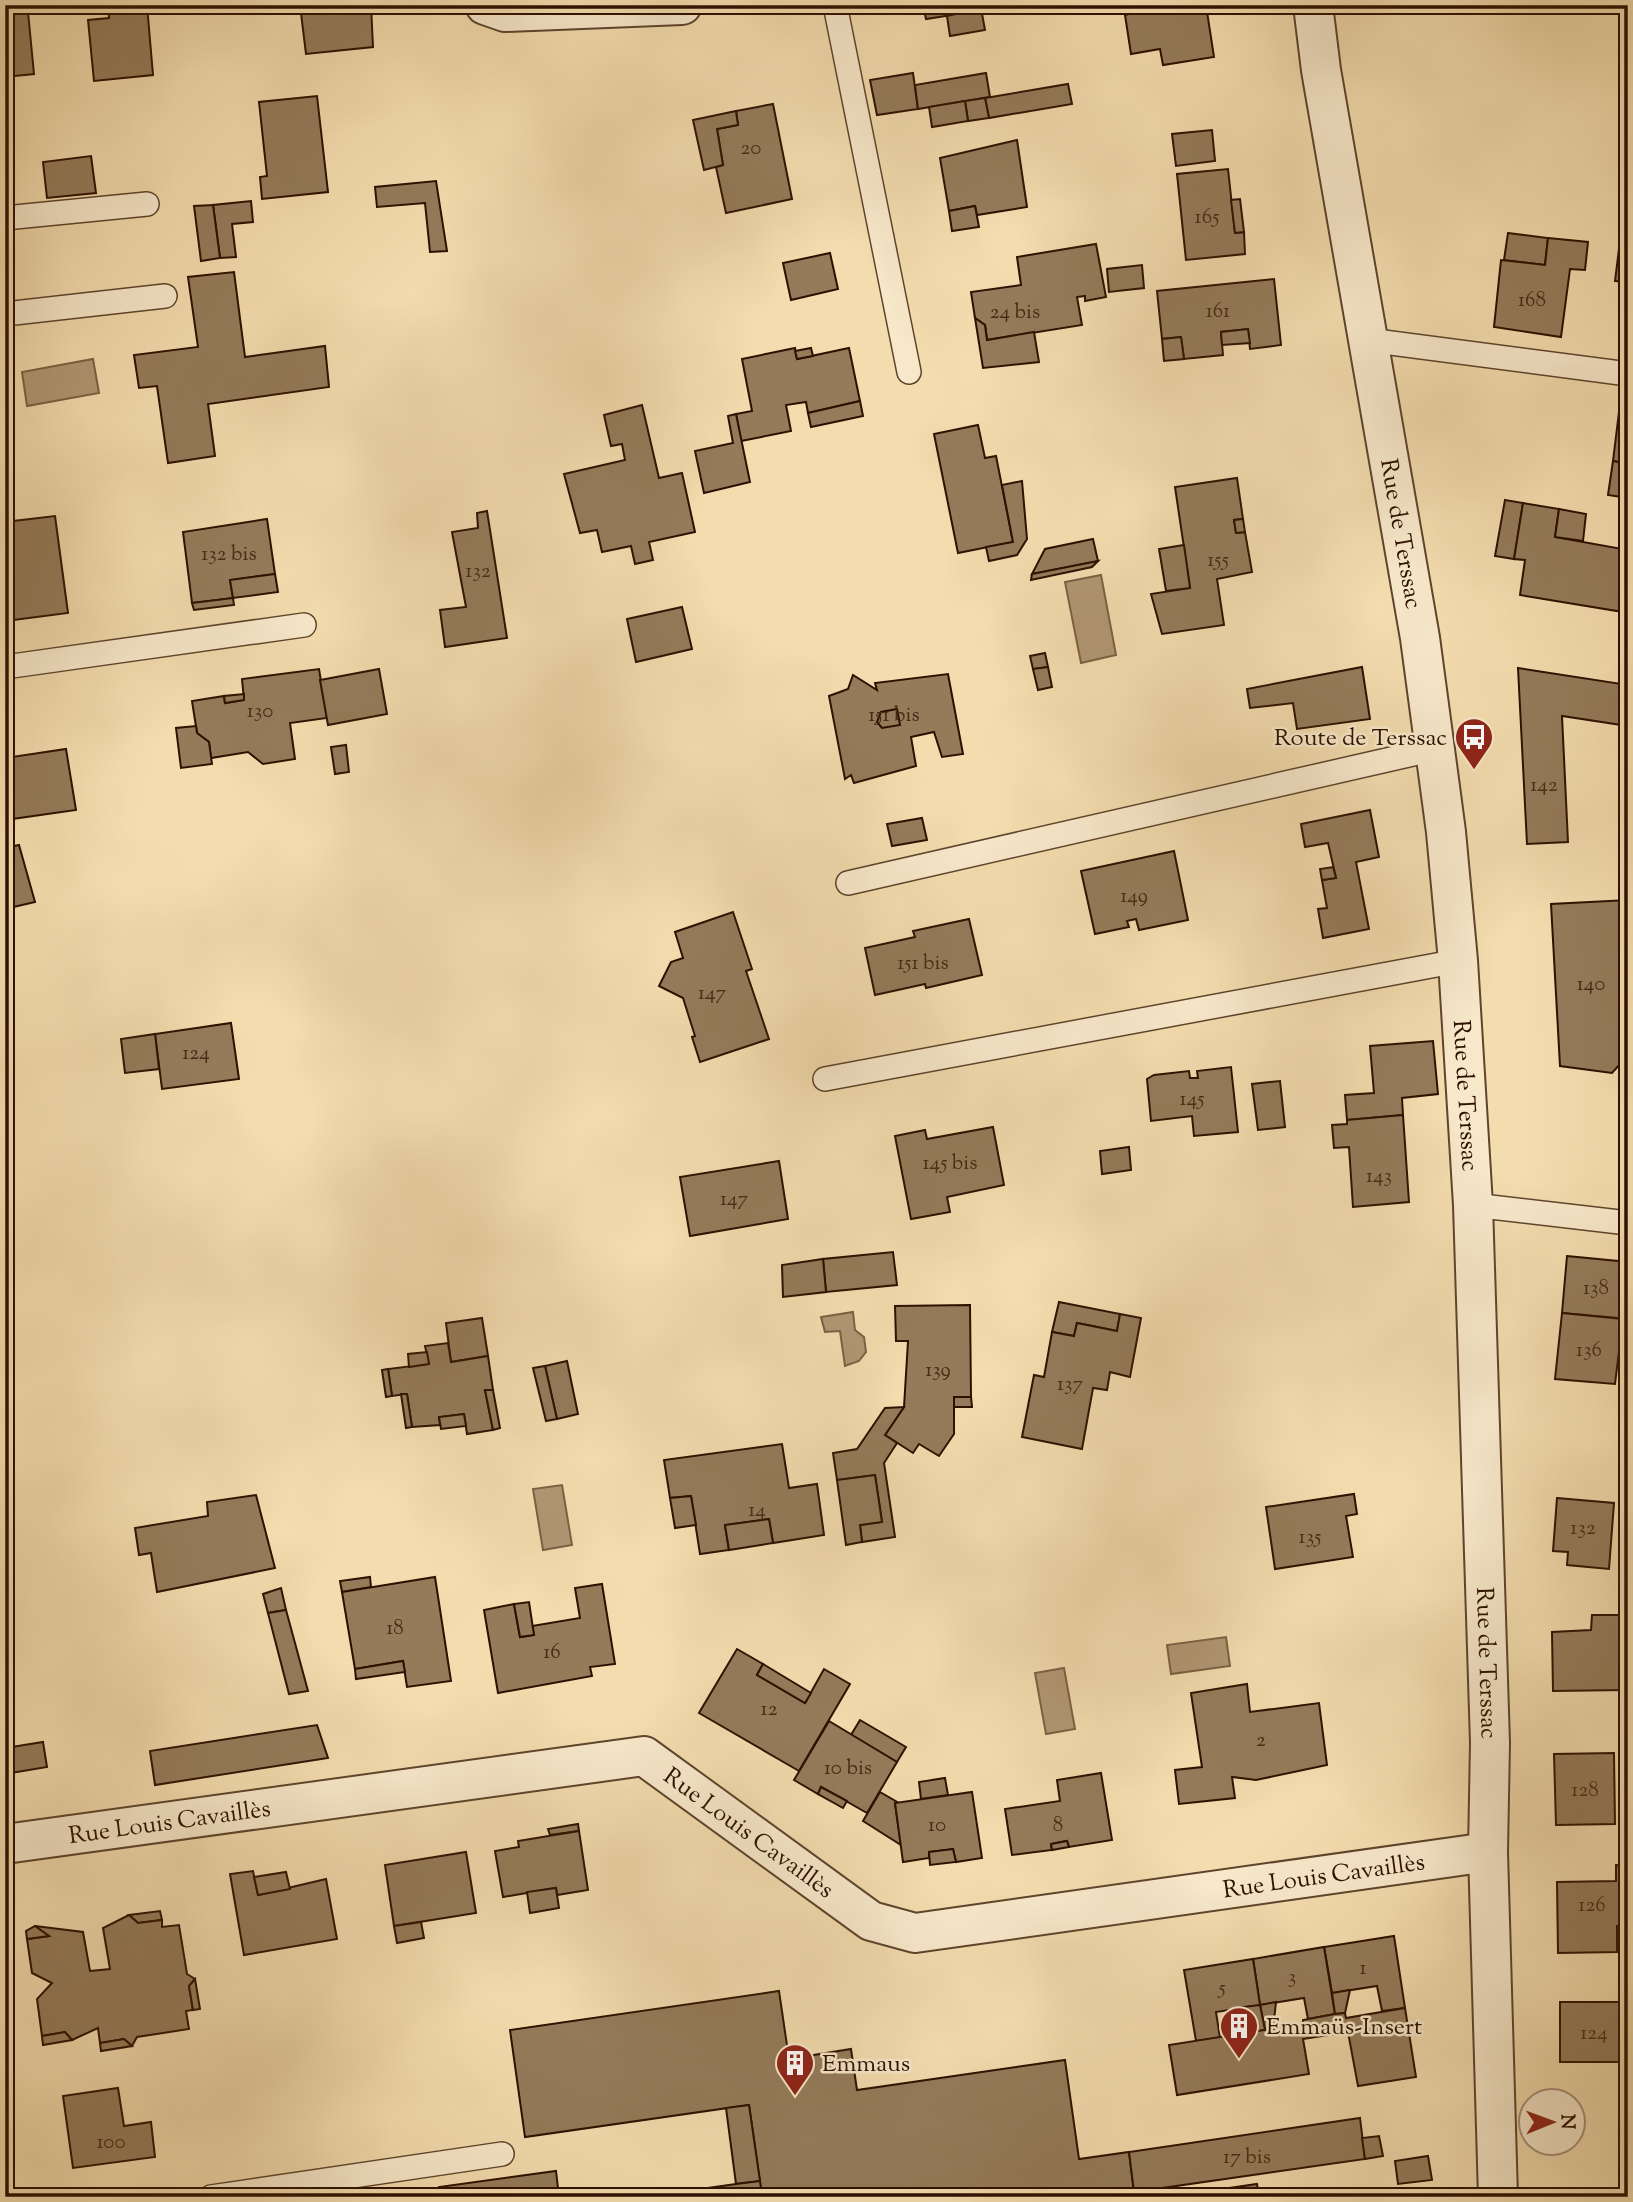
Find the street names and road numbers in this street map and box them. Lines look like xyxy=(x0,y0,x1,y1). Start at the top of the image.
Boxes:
street label: Rue de Terssac xyxy=(1370,456,1430,612)
street label: Rue de Terssac xyxy=(1443,1019,1486,1172)
street label: Rue de Terssac xyxy=(1466,1587,1505,1740)
street label: Rue Louis Cavaillès xyxy=(656,1760,840,1908)
street label: Rue Louis Cavaillès xyxy=(67,1793,273,1854)
street label: Rue Louis Cavaillès xyxy=(1221,1846,1427,1908)

